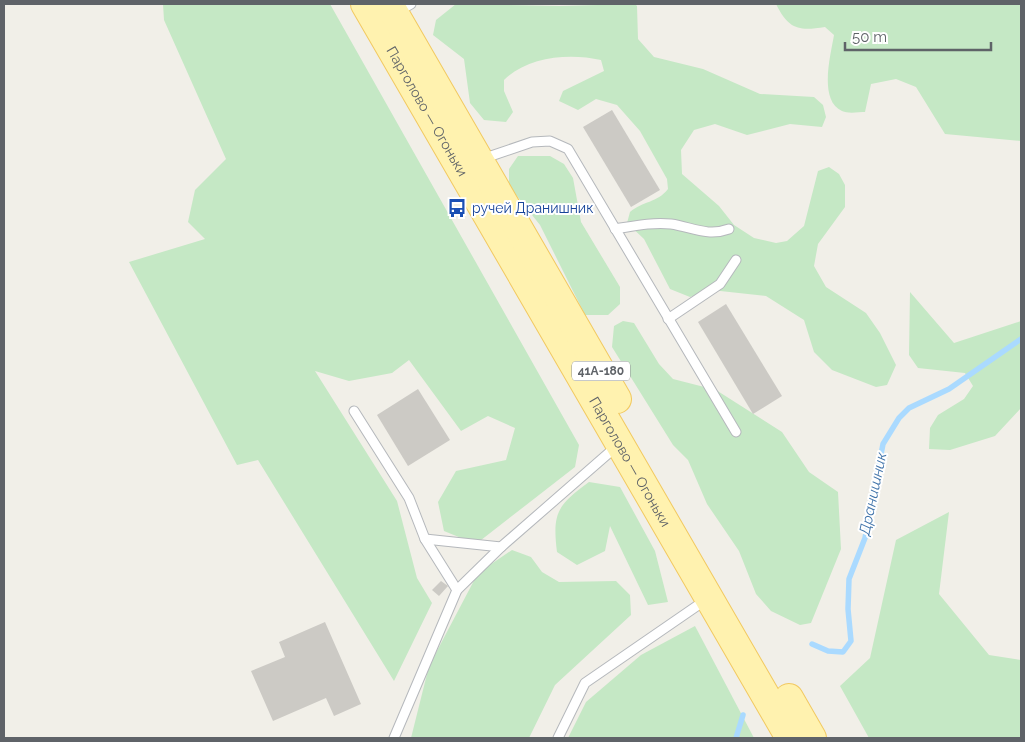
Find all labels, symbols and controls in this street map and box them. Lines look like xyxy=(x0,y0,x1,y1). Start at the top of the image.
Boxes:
scale bar xyxy=(845,20,991,52)
text: 50 m xyxy=(852,28,887,46)
street label: Парголово — Огоньки xyxy=(383,44,471,179)
bus stop icon: ручей Дранишник xyxy=(446,197,468,219)
place label: ручей Дранишник xyxy=(472,200,593,216)
road number: 41А-180 xyxy=(572,362,630,381)
street label: Парголово — Огоньки xyxy=(586,394,674,530)
water label: Дранишник xyxy=(855,450,891,538)

